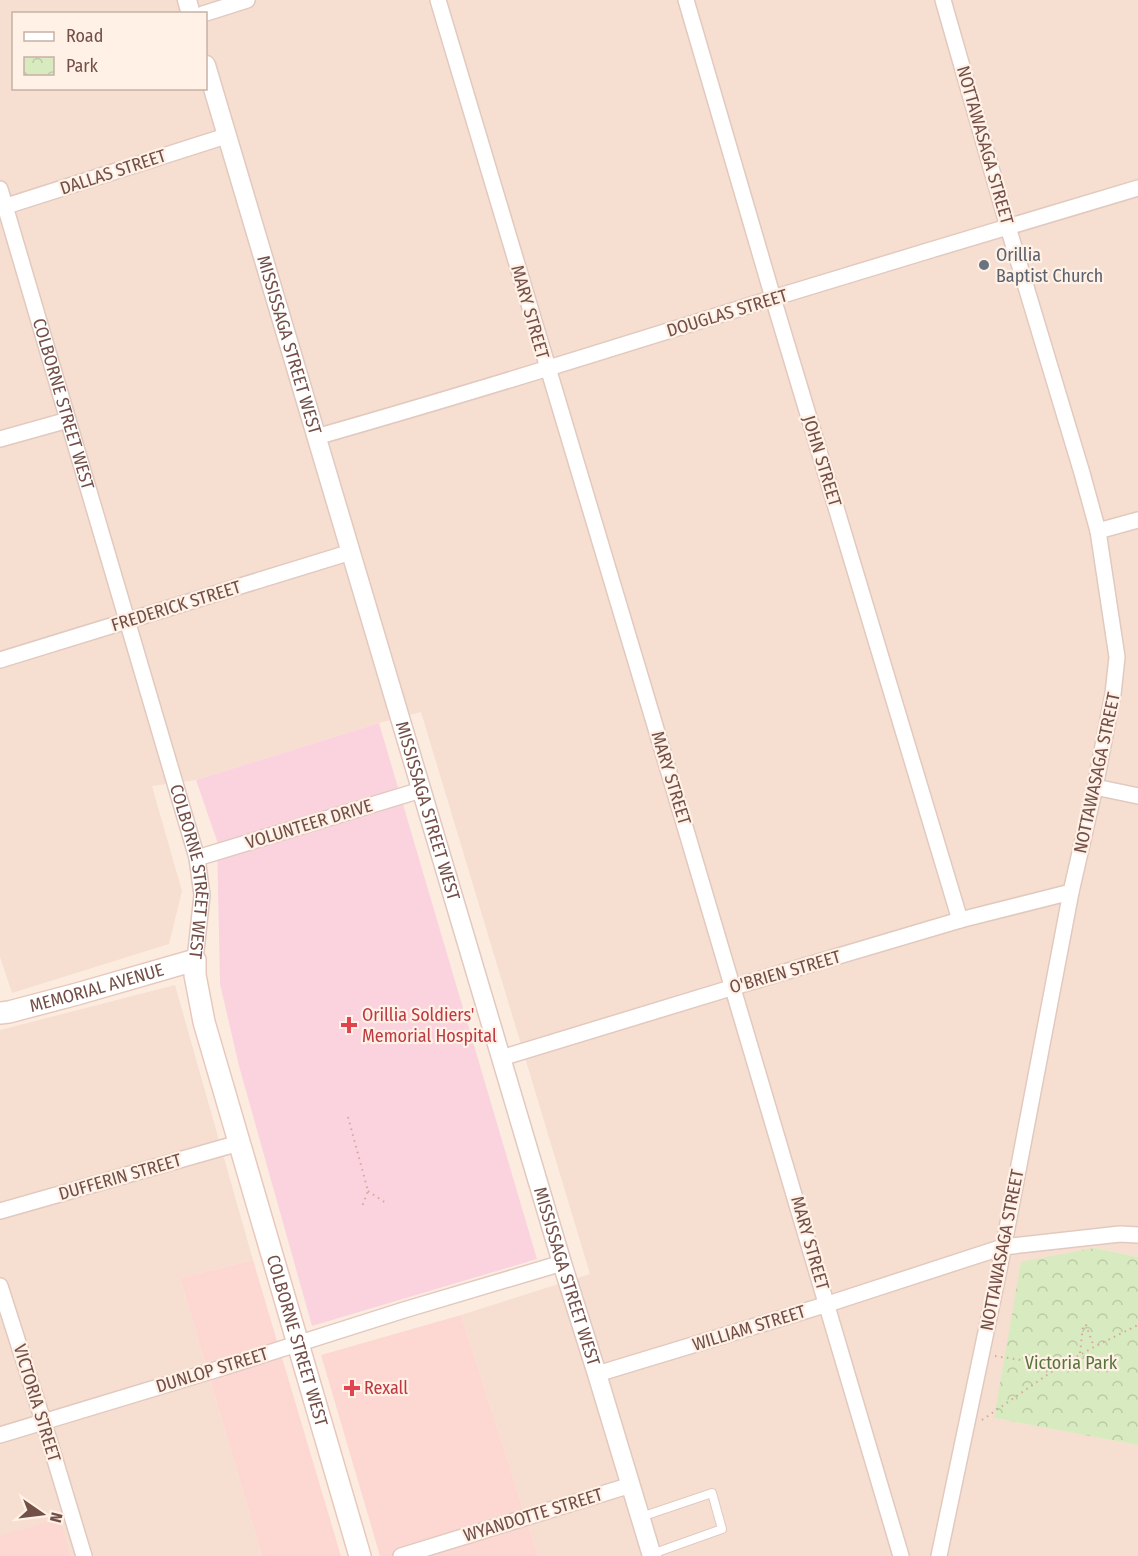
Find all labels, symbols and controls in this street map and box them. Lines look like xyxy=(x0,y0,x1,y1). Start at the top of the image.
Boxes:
legend xyxy=(12,12,207,90)
text: Road xyxy=(66,25,103,47)
text: Park xyxy=(66,55,99,77)
street label: NOTTAWASAGA STREET xyxy=(952,63,1018,227)
street label: DALLAS STREET xyxy=(57,144,169,199)
place label: Orillia Baptist Church xyxy=(996,244,1103,287)
street label: MISSISSAGA STREET WEST xyxy=(252,253,326,438)
marker: Orillia Baptist Church xyxy=(977,258,991,272)
street label: MARY STREET xyxy=(506,262,554,362)
street label: DOUGLAS STREET xyxy=(664,284,791,342)
street label: COLBORNE STREET WEST xyxy=(28,316,99,493)
street label: JOHN STREET xyxy=(798,413,846,510)
street label: FREDERICK STREET xyxy=(109,576,244,636)
street label: NOTTAWASAGA STREET xyxy=(1069,690,1125,855)
street label: MISSISSAGA STREET WEST xyxy=(391,719,465,903)
street label: MARY STREET xyxy=(646,729,696,828)
street label: COLBORNE STREET WEST xyxy=(165,782,213,960)
street label: VOLUNTEER DRIVE xyxy=(243,794,375,854)
street label: O'BRIEN STREET xyxy=(727,945,844,998)
street label: MEMORIAL AVENUE xyxy=(27,959,166,1017)
place label: Orillia Soldiers' Memorial Hospital xyxy=(362,1004,497,1047)
marker: Orillia Soldiers' Memorial Hospital xyxy=(340,1016,358,1034)
street label: DUFFERIN STREET xyxy=(56,1149,185,1205)
street label: NOTTAWASAGA STREET xyxy=(976,1167,1029,1333)
street label: MISSISSAGA STREET WEST xyxy=(529,1185,605,1369)
street label: MARY STREET xyxy=(786,1193,834,1293)
street label: COLBORNE STREET WEST xyxy=(262,1252,333,1430)
street label: WILLIAM STREET xyxy=(690,1300,809,1356)
street label: VICTORIA STREET xyxy=(9,1341,66,1465)
street label: DUNLOP STREET xyxy=(153,1342,271,1397)
park label: Victoria Park xyxy=(1025,1352,1118,1374)
place label: Rexall xyxy=(364,1377,408,1399)
marker: Rexall xyxy=(345,1381,359,1395)
street label: WYANDOTTE STREET xyxy=(461,1483,606,1547)
north arrow xyxy=(12,1484,72,1544)
text: N xyxy=(46,1511,66,1524)

